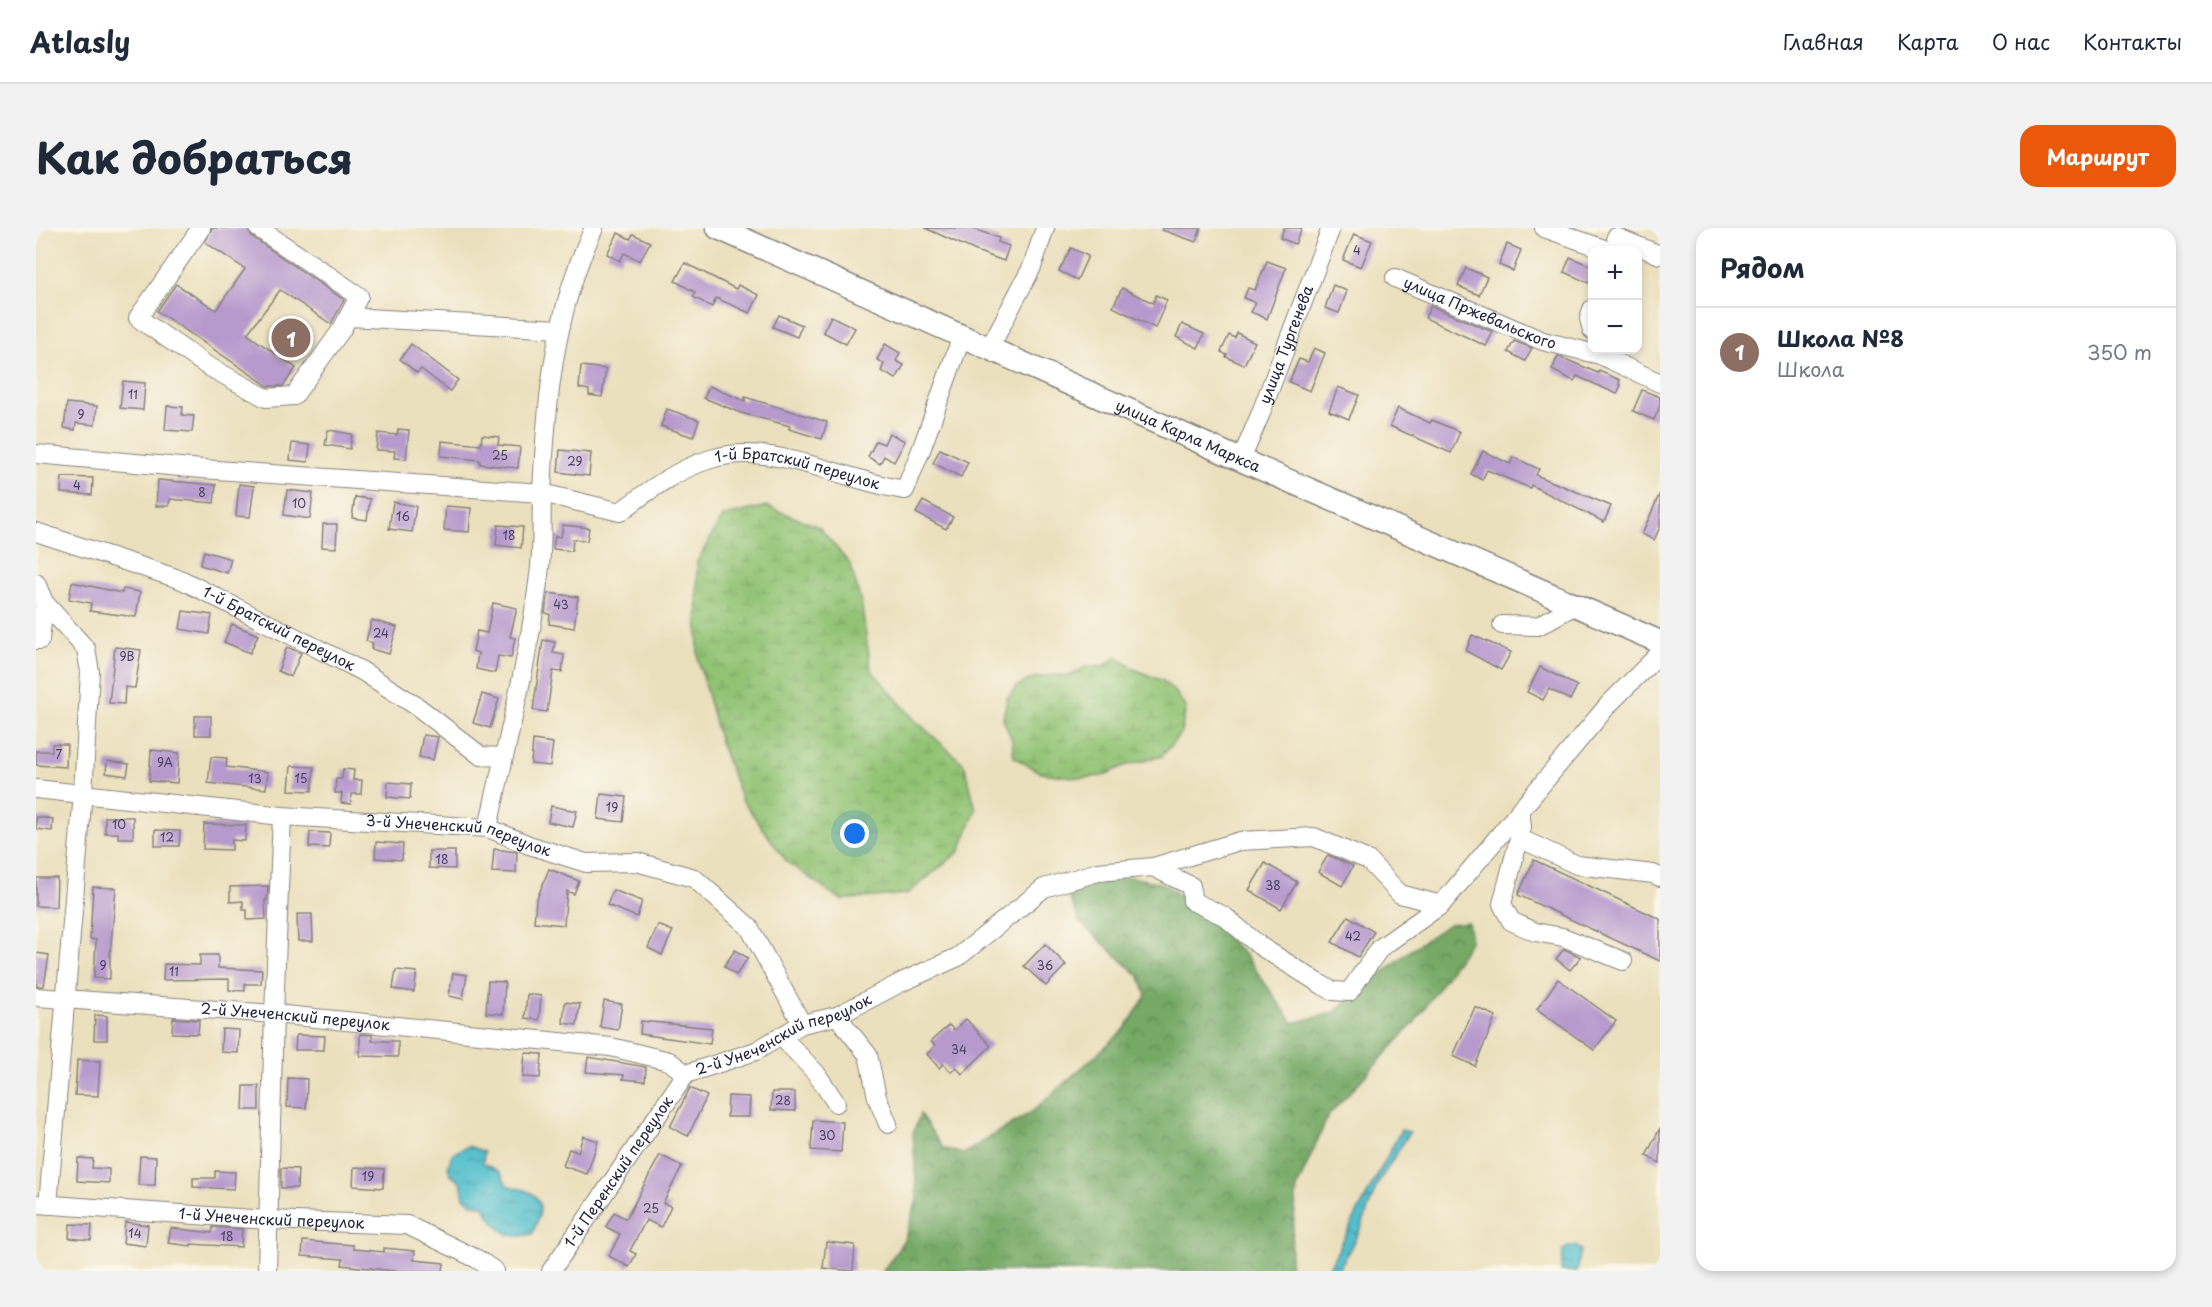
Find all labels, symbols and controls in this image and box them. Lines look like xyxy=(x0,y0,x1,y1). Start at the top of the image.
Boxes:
text: Atlasly xyxy=(30,20,130,63)
text: Главная xyxy=(1783,25,1864,57)
text: Карта xyxy=(1897,25,1959,57)
text: О нас xyxy=(1992,25,2050,57)
text: Контакты xyxy=(2083,25,2182,57)
text: Как добраться xyxy=(36,125,353,188)
button: Маршрут xyxy=(2020,125,2176,187)
house number: 4 xyxy=(1353,241,1361,259)
map controls xyxy=(1588,246,1642,354)
button: + xyxy=(1588,246,1642,300)
text: Рядом xyxy=(1720,248,1805,287)
street label: улица Пржевальского xyxy=(1400,270,1559,354)
street label: улица Тургенева xyxy=(1252,281,1318,407)
button: − xyxy=(1588,300,1642,354)
pin: 1 xyxy=(272,316,310,360)
text: Школа №8 xyxy=(1777,321,1904,354)
text: 1 xyxy=(1735,337,1744,367)
text: 350 m xyxy=(2087,337,2152,367)
text: Школа xyxy=(1777,354,1844,384)
house number: 11 xyxy=(128,385,138,403)
street label: улица Карла Маркса xyxy=(1112,393,1265,477)
house number: 9 xyxy=(77,405,85,423)
street label: 1-й Братский переулок xyxy=(712,441,883,494)
house number: 25 xyxy=(492,446,508,464)
house number: 29 xyxy=(567,452,583,470)
house number: 4 xyxy=(73,476,81,494)
house number: 8 xyxy=(198,483,206,501)
house number: 10 xyxy=(292,494,306,512)
house number: 16 xyxy=(396,507,410,525)
house number: 18 xyxy=(503,526,515,544)
street label: 1-й Братский переулок xyxy=(199,579,360,676)
house number: 43 xyxy=(553,595,569,613)
house number: 24 xyxy=(373,624,389,642)
house number: 9В xyxy=(120,647,135,665)
house number: 7 xyxy=(56,745,63,763)
house number: 9А xyxy=(157,753,173,771)
house number: 13 xyxy=(248,769,262,787)
house number: 15 xyxy=(294,769,308,787)
house number: 19 xyxy=(606,798,618,816)
street label: 3-й Унеченский переулок xyxy=(365,808,554,861)
house number: 10 xyxy=(112,815,126,833)
your location xyxy=(840,819,869,848)
house number: 12 xyxy=(160,828,174,846)
house number: 18 xyxy=(436,850,448,868)
house number: 38 xyxy=(1265,876,1281,894)
house number: 42 xyxy=(1345,927,1361,945)
house number: 9 xyxy=(99,956,107,974)
house number: 36 xyxy=(1037,956,1053,974)
house number: 11 xyxy=(169,962,179,980)
street label: 2-й Унеченский переулок xyxy=(692,987,875,1080)
street label: 2-й Унеченский переулок xyxy=(200,996,391,1035)
house number: 34 xyxy=(951,1040,967,1058)
street label: 1-й Перенский переулок xyxy=(557,1091,678,1252)
house number: 28 xyxy=(775,1091,791,1109)
house number: 30 xyxy=(819,1126,836,1144)
house number: 19 xyxy=(362,1167,374,1185)
house number: 25 xyxy=(643,1199,659,1217)
street label: 1-й Унеченский переулок xyxy=(178,1201,365,1233)
house number: 14 xyxy=(128,1224,142,1242)
house number: 18 xyxy=(221,1227,233,1245)

